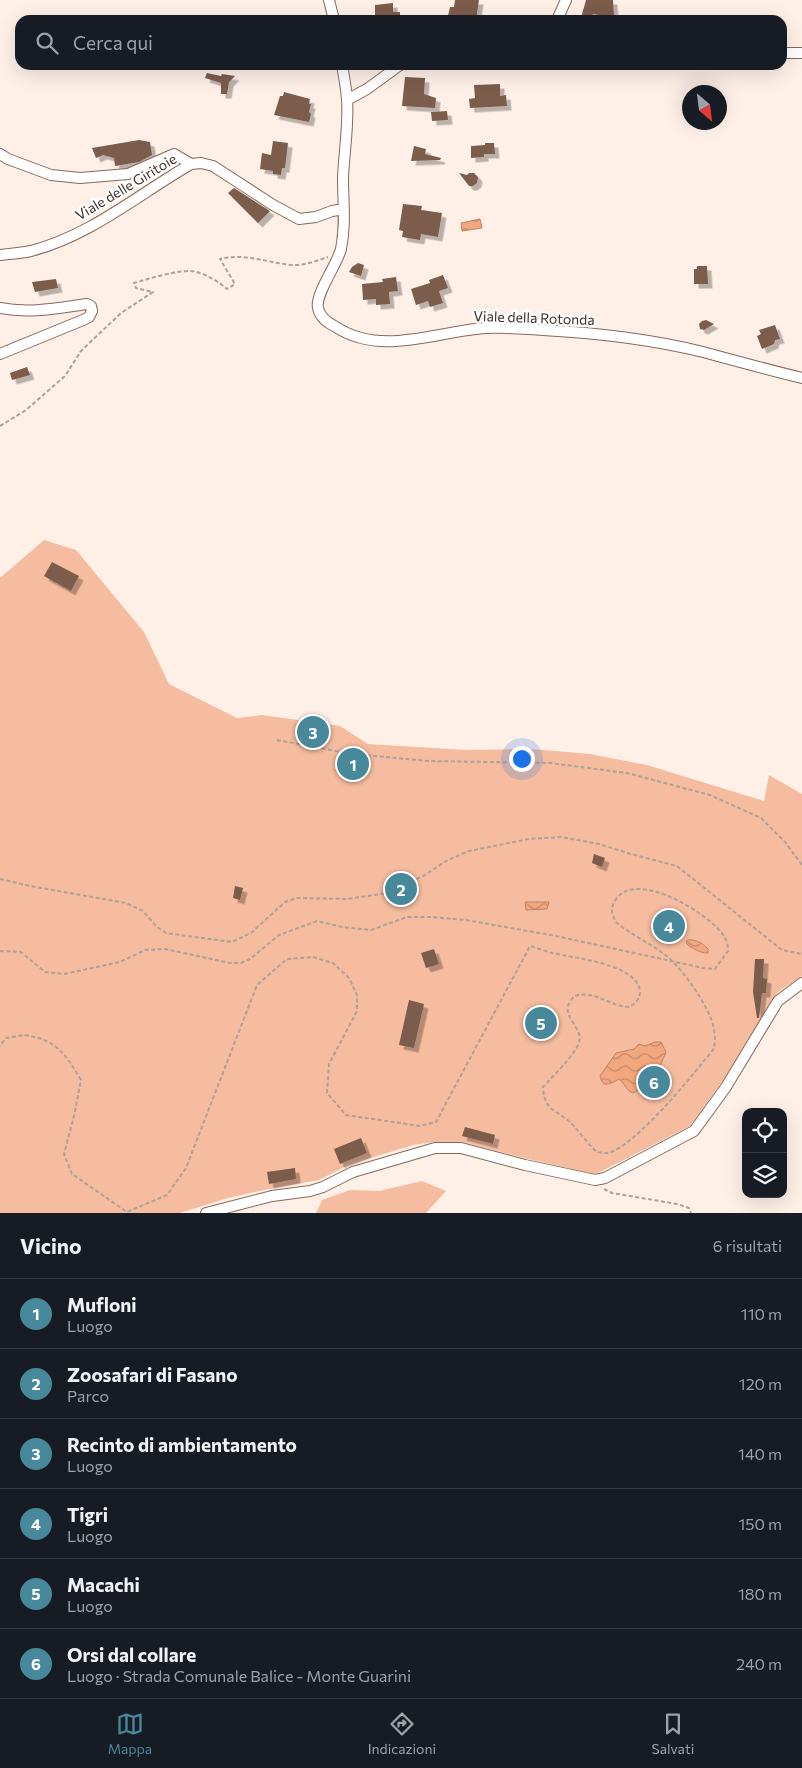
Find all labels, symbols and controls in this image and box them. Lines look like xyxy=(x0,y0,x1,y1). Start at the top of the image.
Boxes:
search box xyxy=(15,15,787,70)
icon: search xyxy=(33,29,61,57)
text: Cerca qui xyxy=(73,31,153,54)
north arrow xyxy=(682,85,727,130)
street label: Viale delle Giritoie xyxy=(72,150,179,223)
street label: Viale della Rotonda xyxy=(473,307,595,328)
pin: 3 xyxy=(297,713,329,751)
pin: 1 xyxy=(337,745,369,783)
your location xyxy=(509,746,535,772)
pin: 2 xyxy=(385,870,417,908)
pin: 4 xyxy=(653,907,685,945)
pin: 5 xyxy=(525,1004,557,1042)
pin: 6 xyxy=(638,1063,670,1101)
map controls xyxy=(742,1108,787,1198)
button: locate xyxy=(742,1108,787,1153)
button: layers xyxy=(742,1153,787,1198)
text: Vicino xyxy=(20,1233,81,1258)
text: 6 risultati xyxy=(713,1236,782,1255)
text: Mufloni xyxy=(67,1293,137,1316)
text: 1 xyxy=(32,1304,40,1323)
text: 110 m xyxy=(741,1304,782,1323)
text: Luogo xyxy=(67,1316,113,1335)
text: Zoosafari di Fasano xyxy=(67,1363,238,1386)
text: 2 xyxy=(31,1374,41,1393)
text: 120 m xyxy=(739,1374,782,1393)
text: Parco xyxy=(67,1386,109,1405)
text: Recinto di ambientamento xyxy=(67,1433,297,1456)
text: 3 xyxy=(31,1444,41,1463)
text: 140 m xyxy=(738,1444,782,1463)
text: Luogo xyxy=(67,1456,113,1475)
text: Tigri xyxy=(67,1503,108,1526)
text: 4 xyxy=(31,1514,41,1533)
text: 150 m xyxy=(739,1514,782,1533)
text: Luogo xyxy=(67,1526,113,1545)
text: Macachi xyxy=(67,1573,140,1596)
text: 5 xyxy=(31,1584,41,1603)
text: 180 m xyxy=(738,1584,782,1603)
text: Luogo xyxy=(67,1596,113,1615)
text: Orsi dal collare xyxy=(67,1643,196,1666)
text: 6 xyxy=(31,1654,41,1673)
text: 240 m xyxy=(736,1654,782,1673)
text: Luogo · Strada Comunale Balice - Monte Guarini xyxy=(67,1666,411,1685)
tab: Mappa xyxy=(108,1710,152,1757)
tab: Indicazioni xyxy=(368,1710,436,1757)
tab: Salvati xyxy=(651,1710,694,1757)

